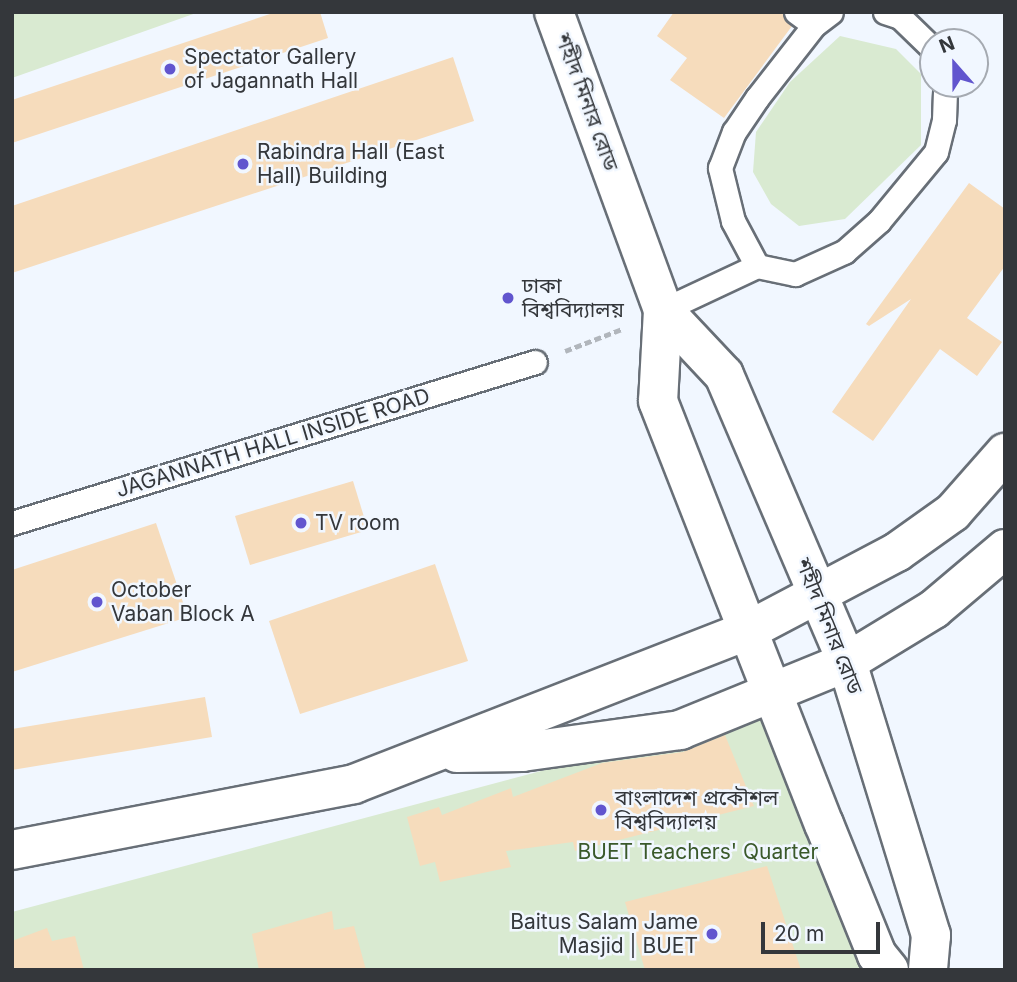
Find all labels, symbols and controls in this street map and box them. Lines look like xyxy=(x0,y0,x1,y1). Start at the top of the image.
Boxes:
north arrow xyxy=(919,28,989,98)
street label: শহীদ মিনার রোড xyxy=(550,30,624,174)
text: N xyxy=(936,31,958,58)
place label: Spectator Gallery of Jagannath Hall xyxy=(184,44,358,94)
marker: Spectator Gallery of Jagannath Hall xyxy=(162,61,178,77)
place label: Rabindra Hall (East Hall) Building xyxy=(257,139,445,189)
marker: Rabindra Hall (East Hall) Building xyxy=(235,156,251,172)
place label: ঢাকা বিশ্ববিদ্যালয় xyxy=(522,273,624,323)
marker: ঢাকা বিশ্ববিদ্যালয় xyxy=(500,290,516,306)
street label: JAGANNATH HALL INSIDE ROAD xyxy=(113,383,433,503)
place label: TV room xyxy=(315,510,400,536)
marker: TV room xyxy=(293,515,309,531)
street label: শহীদ মিনার রোড xyxy=(790,554,868,698)
place label: October Vaban Block A xyxy=(111,577,255,627)
marker: October Vaban Block A xyxy=(89,594,105,610)
place label: বাংলাদেশ প্রকৌশল বিশ্ববিদ্যালয় xyxy=(615,785,778,835)
marker: বাংলাদেশ প্রকৌশল বিশ্ববিদ্যালয় xyxy=(593,802,609,818)
park label: BUET Teachers' Quarter xyxy=(578,839,818,865)
scale bar xyxy=(765,908,884,952)
place label: Baitus Salam Jame Masjid | BUET xyxy=(510,909,698,959)
text: 20 m xyxy=(774,921,824,946)
marker: Baitus Salam Jame Masjid | BUET xyxy=(704,926,720,942)

